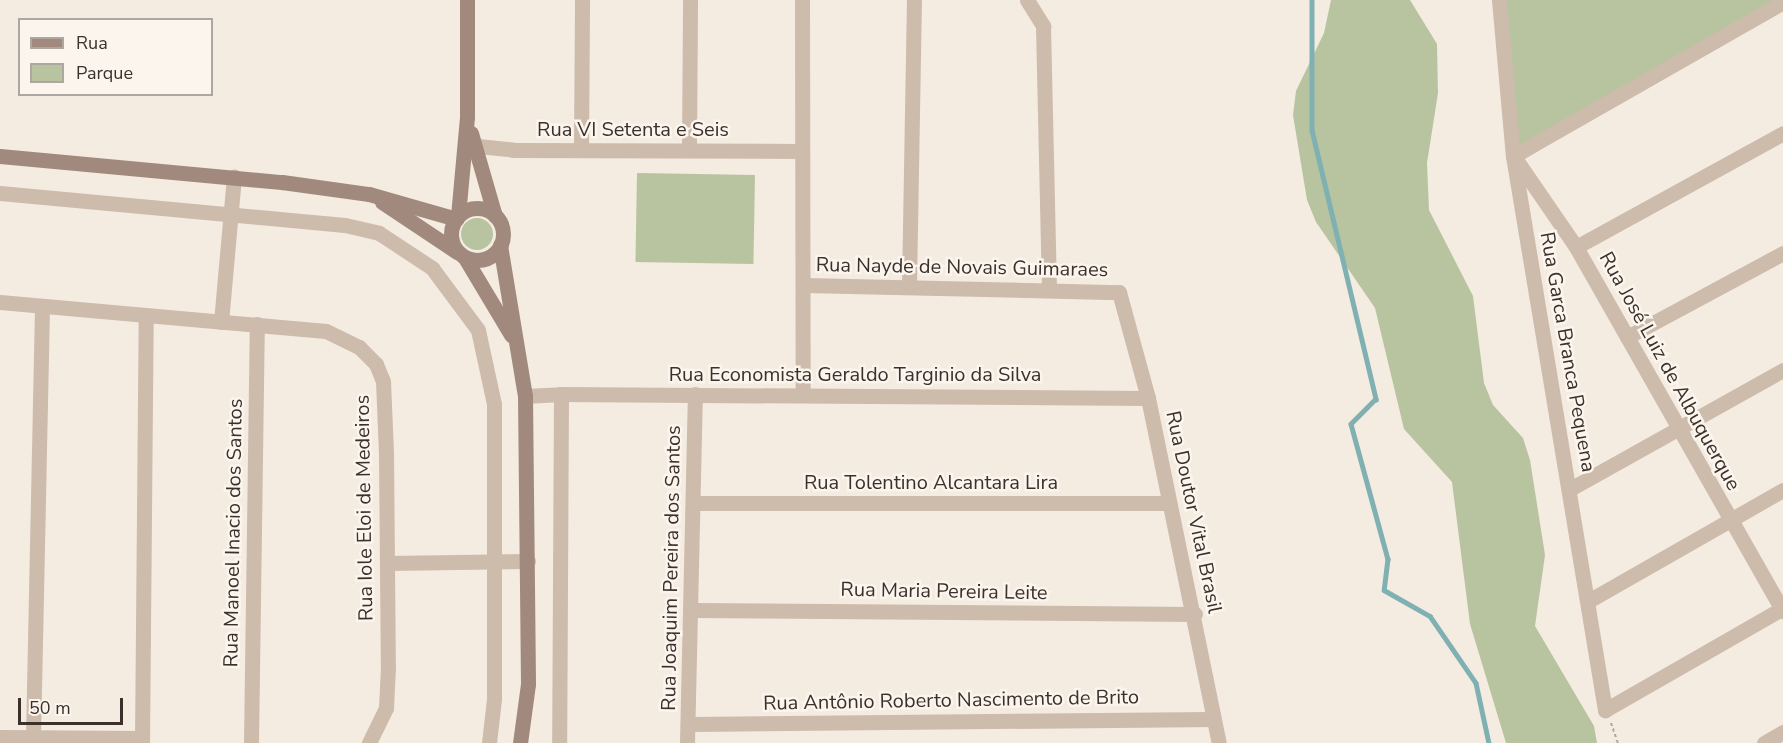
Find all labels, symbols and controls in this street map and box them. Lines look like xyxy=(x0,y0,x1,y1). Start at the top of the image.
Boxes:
legend xyxy=(18,18,213,96)
text: Rua xyxy=(76,31,108,55)
text: Parque xyxy=(76,61,133,85)
street label: Rua VI Setenta e Seis xyxy=(537,117,729,141)
street label: Rua Garca Branca Pequena xyxy=(1535,230,1601,474)
street label: Rua José Luiz de Albuquerque xyxy=(1594,247,1746,495)
street label: Rua Nayde de Novais Guimaraes xyxy=(816,252,1108,282)
street label: Rua Economista Geraldo Targinio da Silva xyxy=(669,362,1041,386)
street label: Rua Iole Eloi de Medeiros xyxy=(350,395,378,621)
street label: Rua Manoel Inacio dos Santos xyxy=(219,398,247,668)
street label: Rua Doutor Vital Brasil xyxy=(1161,409,1227,615)
street label: Rua Joaquim Pereira dos Santos xyxy=(657,425,685,711)
street label: Rua Tolentino Alcantara Lira xyxy=(804,470,1058,494)
street label: Rua Maria Pereira Leite xyxy=(840,577,1048,605)
street label: Rua Antônio Roberto Nascimento de Brito xyxy=(763,685,1139,715)
scale bar xyxy=(21,686,126,724)
text: 50 m xyxy=(29,696,71,720)

